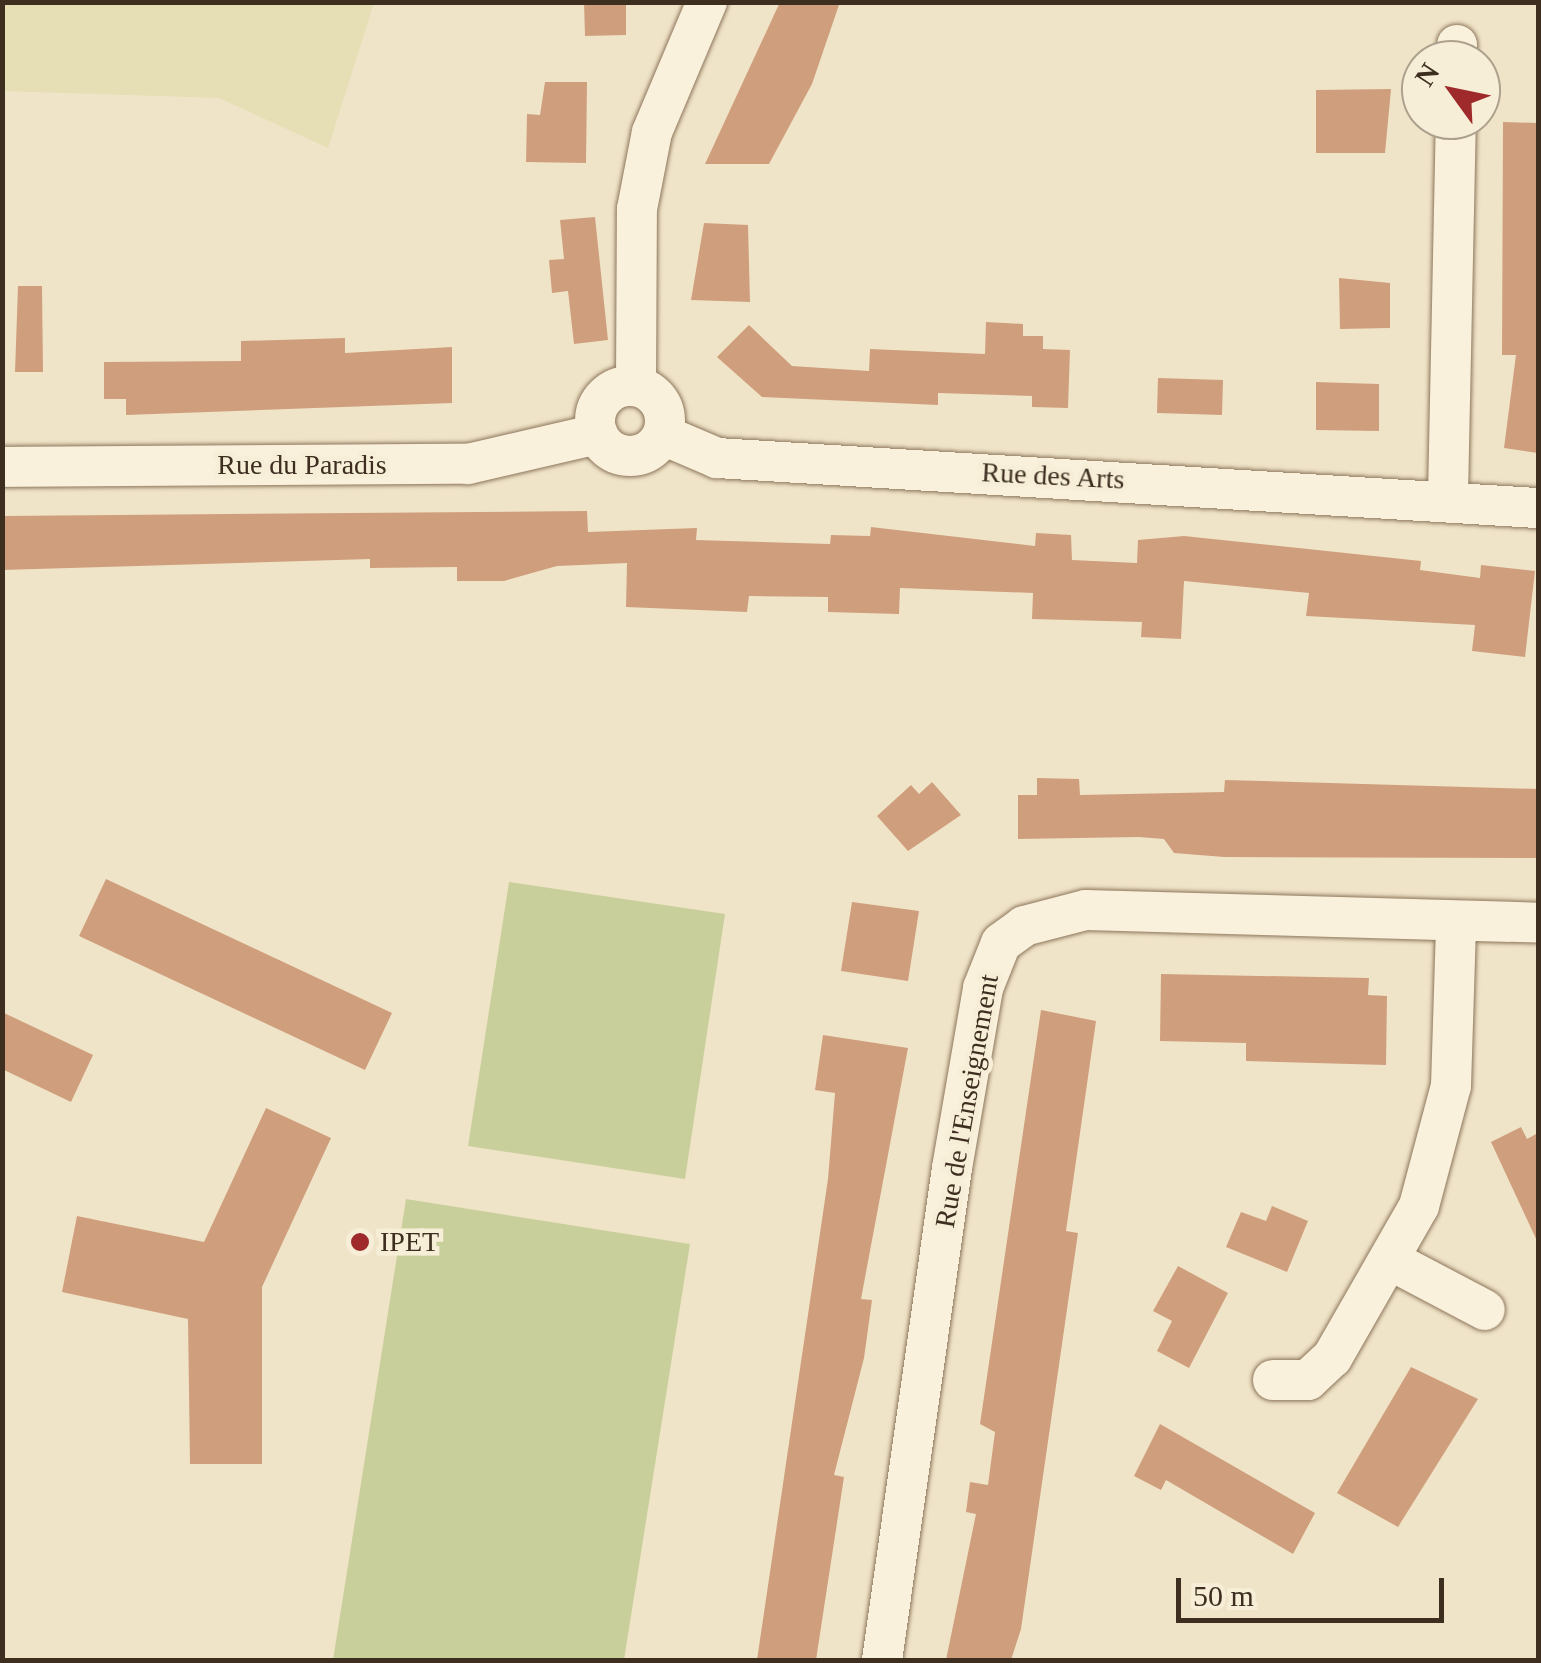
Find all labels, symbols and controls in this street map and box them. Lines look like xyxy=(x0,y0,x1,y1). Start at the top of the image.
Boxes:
north arrow xyxy=(1401,40,1501,140)
text: N xyxy=(1409,58,1446,91)
street label: Rue du Paradis xyxy=(217,448,387,482)
street label: Rue des Arts xyxy=(980,455,1126,497)
street label: Rue de l'Enseignement xyxy=(928,972,1006,1230)
place label: IPET xyxy=(380,1225,439,1259)
marker: IPET xyxy=(349,1231,371,1253)
scale bar xyxy=(1181,1558,1448,1620)
text: 50 m xyxy=(1193,1579,1254,1612)

